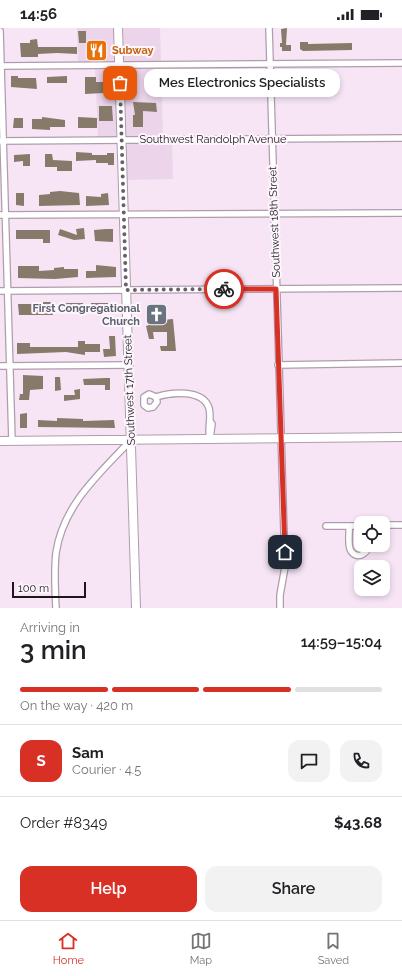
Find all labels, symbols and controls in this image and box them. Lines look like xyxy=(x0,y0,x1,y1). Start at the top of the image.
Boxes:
text: 14:56 xyxy=(20,5,57,23)
restaurant icon: Subway xyxy=(84,37,110,63)
place label: Subway xyxy=(112,44,154,57)
pin xyxy=(103,66,137,100)
callout: Mes Electronics Specialists xyxy=(144,69,340,97)
icon: bag xyxy=(109,72,131,94)
text: Mes Electronics Specialists xyxy=(159,75,325,90)
street label: Southwest Randolph Avenue xyxy=(140,133,287,146)
street label: Southwest 18th Street xyxy=(266,166,283,278)
courier xyxy=(204,269,244,309)
icon: bike xyxy=(213,278,235,300)
church icon: First Congregational Church xyxy=(143,301,169,327)
place label: First Congregational Church xyxy=(32,302,140,328)
street label: Southwest 17th Street xyxy=(121,334,138,446)
map controls xyxy=(354,516,390,596)
button: locate xyxy=(354,516,390,552)
pin xyxy=(268,535,302,569)
icon: home xyxy=(274,541,296,563)
button: layers xyxy=(354,560,390,596)
scale bar xyxy=(12,580,86,599)
text: 100 m xyxy=(18,582,49,595)
text: Arriving in xyxy=(20,620,80,635)
text: 14:59–15:04 xyxy=(301,633,382,651)
text: 3 min xyxy=(20,635,87,665)
text: On the way · 420 m xyxy=(20,698,133,713)
button: chat xyxy=(288,740,330,782)
button: phone xyxy=(340,740,382,782)
text: Sam xyxy=(72,744,104,762)
text: S xyxy=(36,752,46,770)
text: Courier · 4.5 xyxy=(72,762,141,777)
text: Order #8349 xyxy=(20,814,107,832)
text: $43.68 xyxy=(334,814,382,832)
button: Help xyxy=(20,866,197,912)
button: Share xyxy=(205,866,382,912)
tab: Home xyxy=(53,930,84,967)
tab: Map xyxy=(190,930,212,967)
tab: Saved xyxy=(318,930,349,967)

